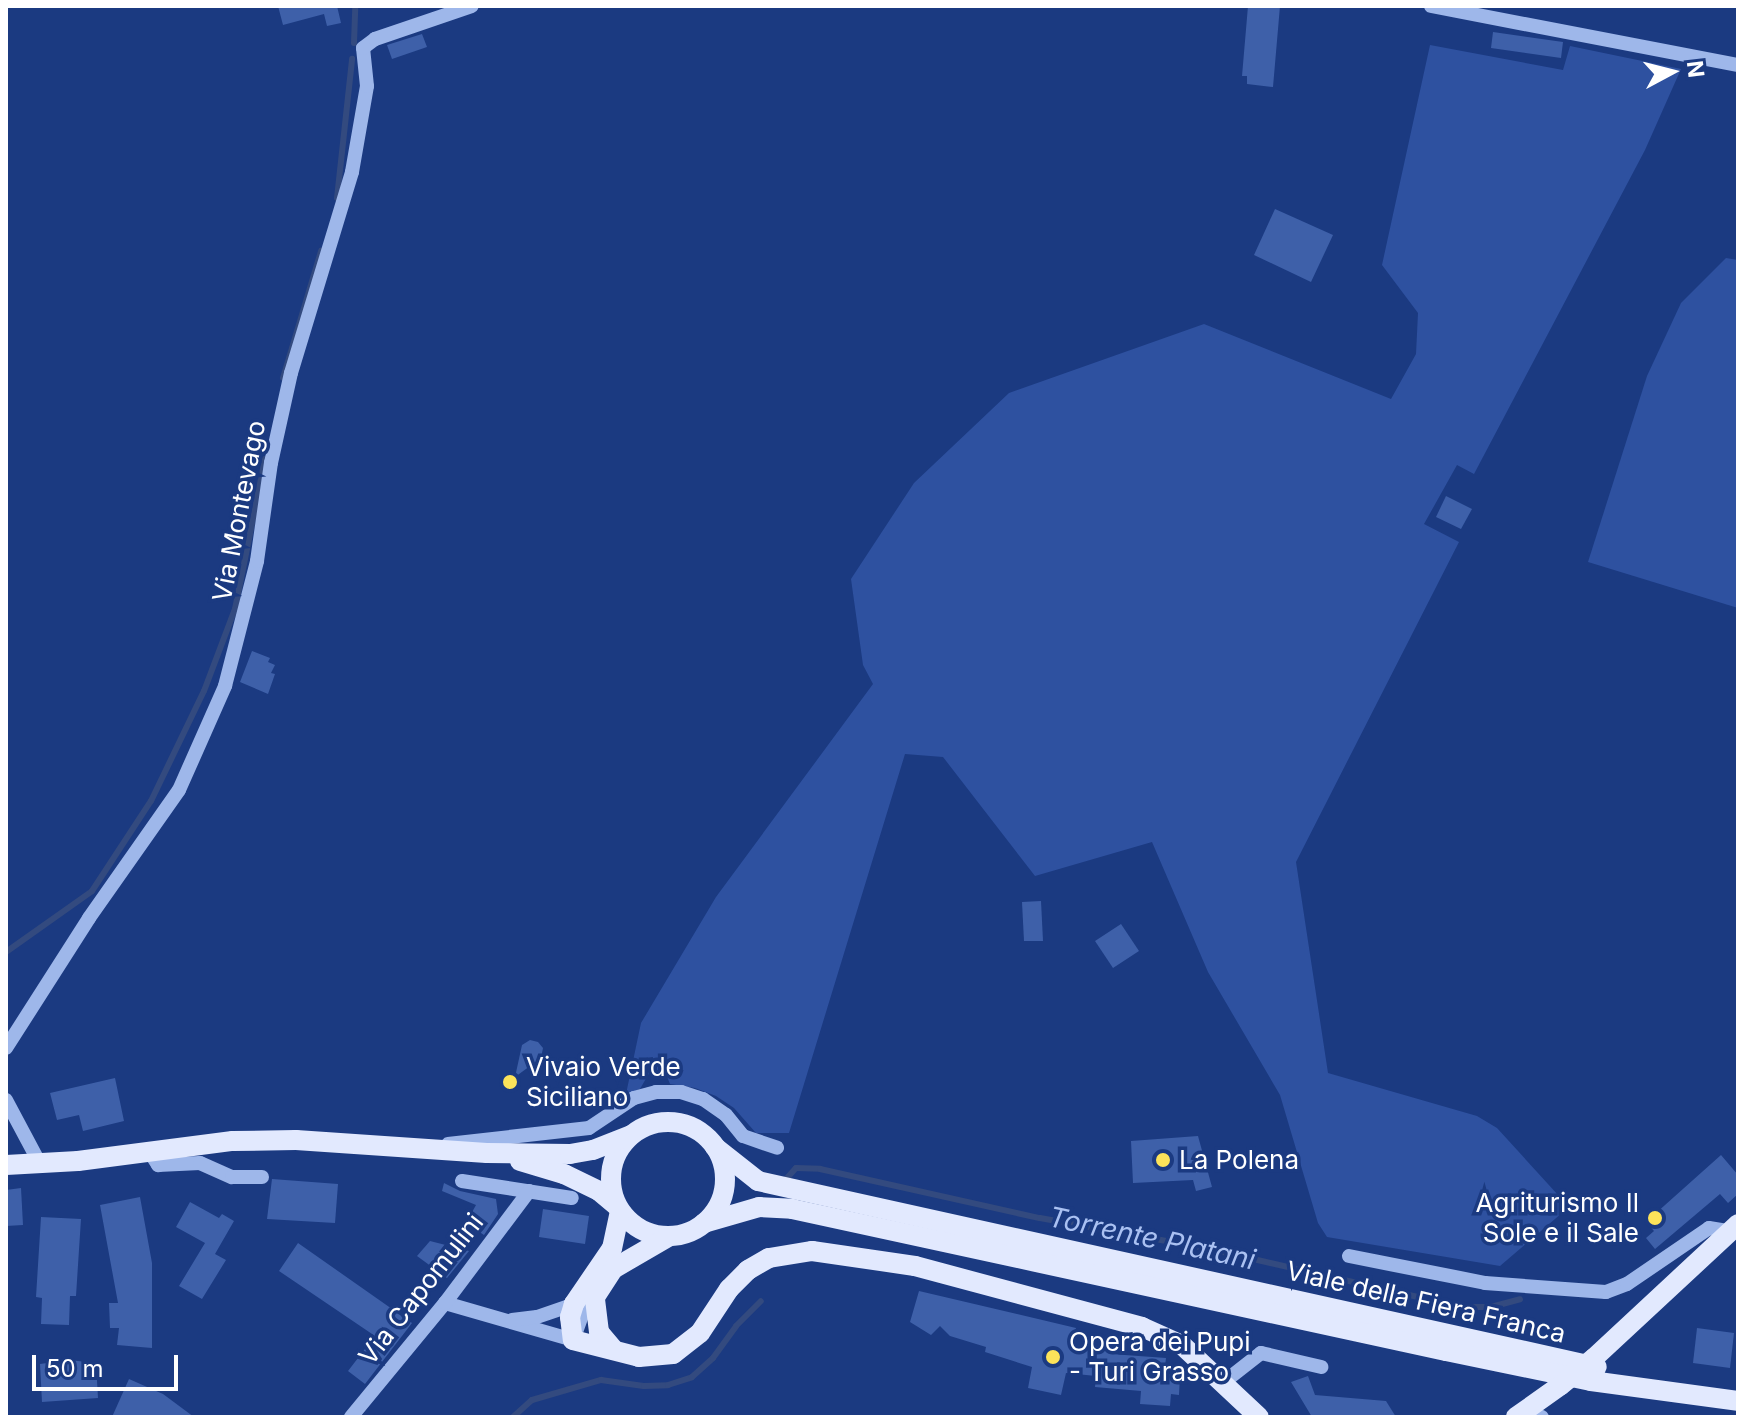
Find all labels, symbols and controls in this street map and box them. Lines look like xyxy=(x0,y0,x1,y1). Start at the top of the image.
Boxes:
north arrow xyxy=(1632,32,1712,112)
text: N xyxy=(1682,59,1710,79)
street label: Via Montevago xyxy=(206,418,272,604)
place label: Vivaio Verde Siciliano xyxy=(526,1051,681,1112)
marker: Vivaio Verde Siciliano xyxy=(501,1073,519,1091)
place label: La Polena xyxy=(1179,1144,1299,1176)
marker: La Polena xyxy=(1154,1151,1172,1169)
place label: Agriturismo Il Sole e il Sale xyxy=(1476,1187,1639,1248)
water label: Torrente Platani xyxy=(1045,1200,1259,1276)
street label: Via Capomulini xyxy=(352,1207,490,1371)
marker: Agriturismo Il Sole e il Sale xyxy=(1646,1209,1664,1227)
street label: Viale della Fiera Franca xyxy=(1283,1255,1569,1349)
place label: Opera dei Pupi - Turi Grasso xyxy=(1069,1326,1251,1388)
scale bar xyxy=(36,1339,182,1389)
marker: Opera dei Pupi - Turi Grasso xyxy=(1044,1348,1062,1366)
text: 50 m xyxy=(46,1354,104,1383)

